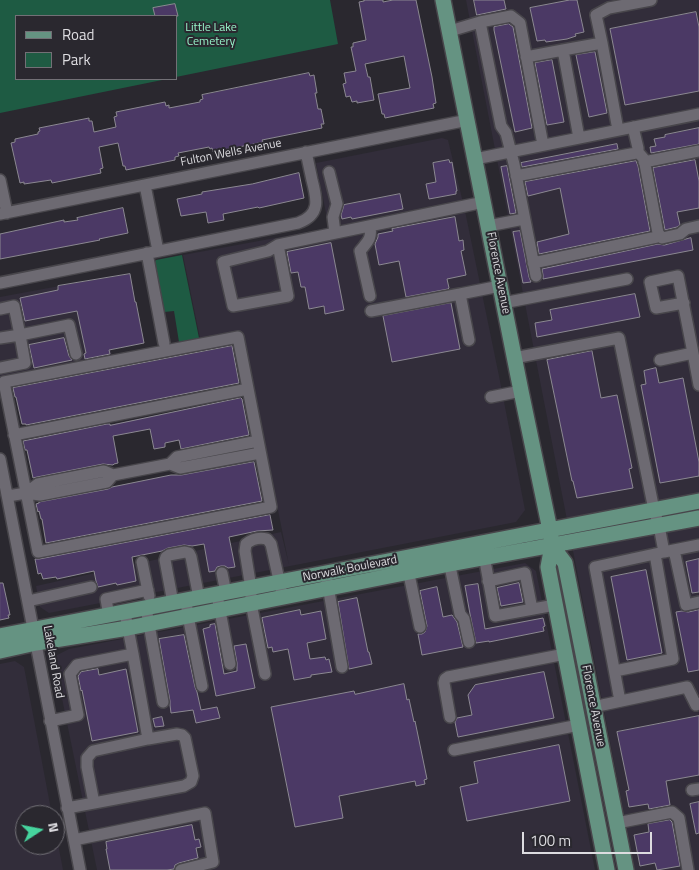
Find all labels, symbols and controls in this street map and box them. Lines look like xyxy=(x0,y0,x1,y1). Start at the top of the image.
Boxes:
legend xyxy=(15,15,178,80)
park label: Little Lake Cemetery xyxy=(185,21,237,49)
text: Road xyxy=(62,23,94,46)
text: Park xyxy=(62,48,91,71)
street label: Fulton Wells Avenue xyxy=(179,136,283,170)
street label: Florence Avenue xyxy=(483,231,513,315)
street label: Norwalk Boulevard xyxy=(302,553,398,585)
street label: Lakeland Road xyxy=(40,625,66,699)
street label: Florence Avenue xyxy=(578,664,608,748)
north arrow xyxy=(15,805,65,855)
text: N xyxy=(43,820,65,834)
scale bar xyxy=(524,822,654,854)
text: 100 m xyxy=(530,829,571,852)

